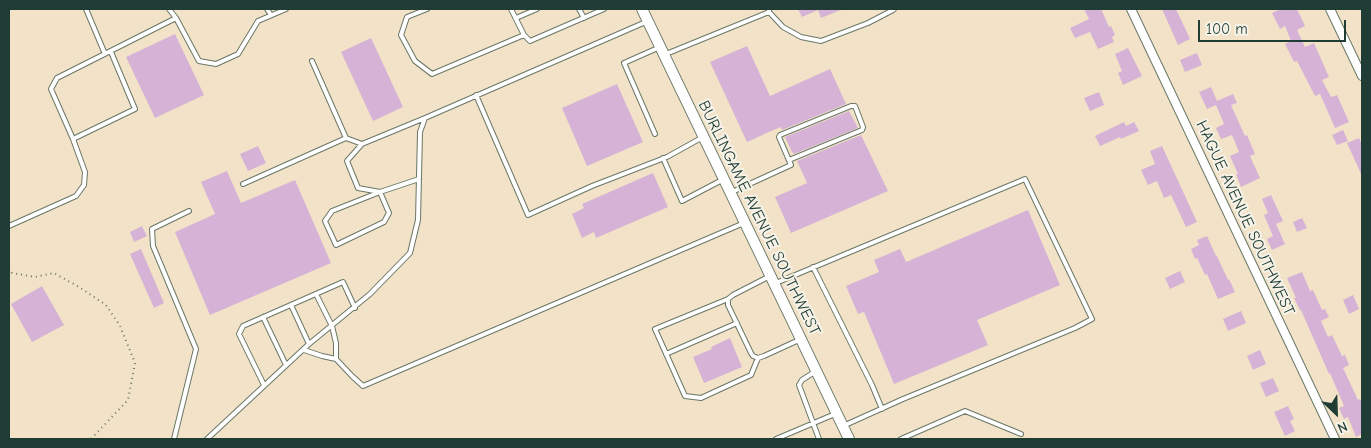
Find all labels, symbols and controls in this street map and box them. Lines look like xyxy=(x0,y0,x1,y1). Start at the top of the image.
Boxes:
scale bar xyxy=(1201,10,1348,42)
text: 100 m xyxy=(1206,20,1248,38)
street label: BURLINGAME AVENUE SOUTHWEST xyxy=(694,98,824,338)
street label: HAGUE AVENUE SOUTHWEST xyxy=(1191,118,1299,318)
north arrow xyxy=(1311,388,1361,438)
text: N xyxy=(1335,418,1350,437)

